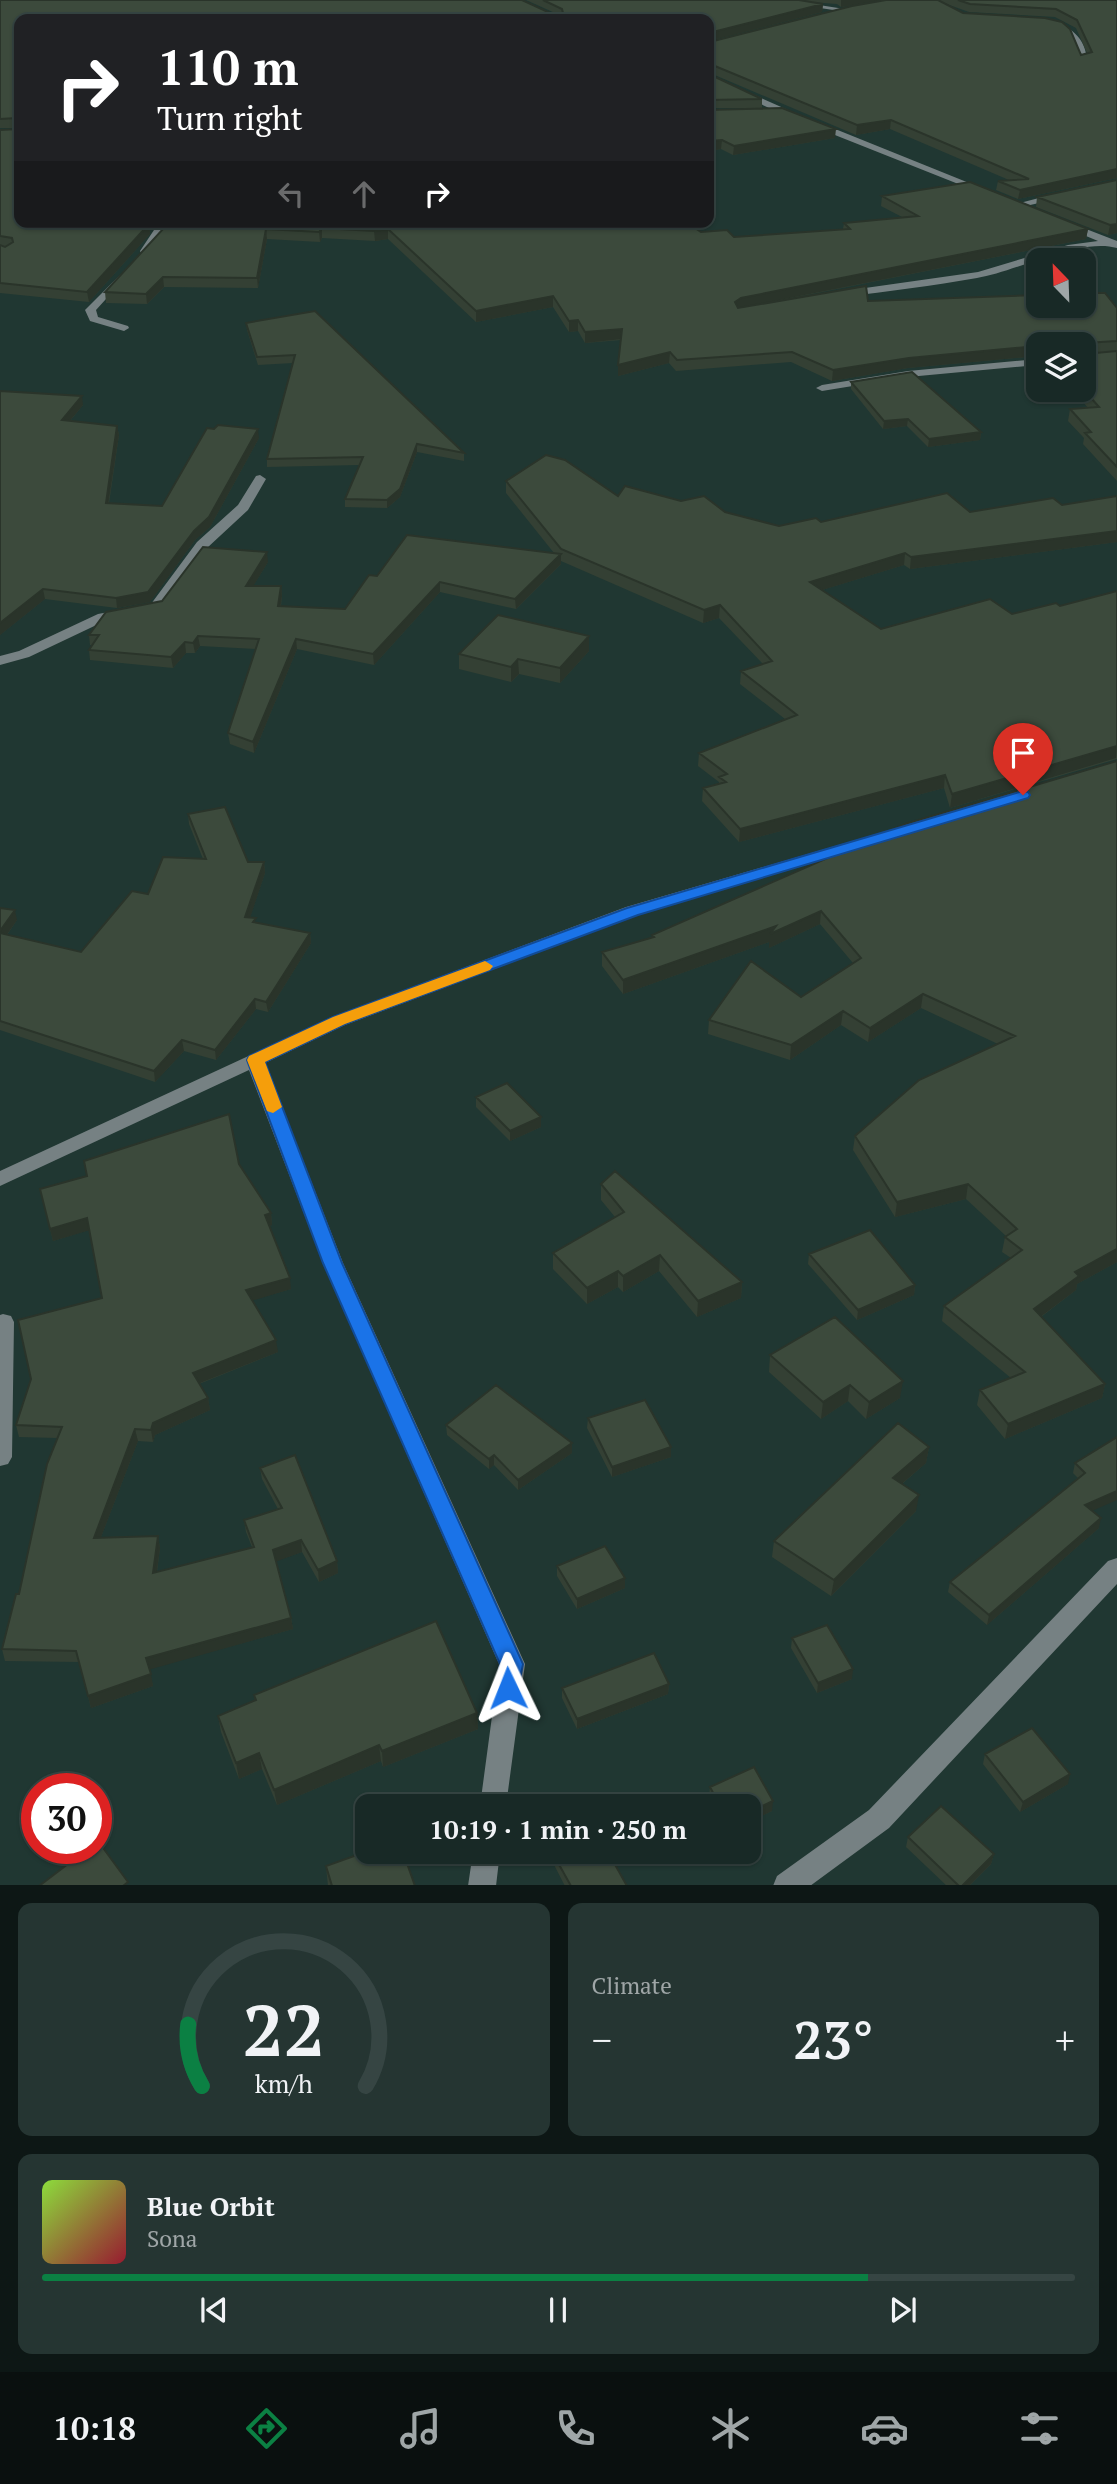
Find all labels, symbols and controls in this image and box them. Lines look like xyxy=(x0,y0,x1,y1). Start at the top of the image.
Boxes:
text: 110 m xyxy=(157,34,299,99)
icon: right xyxy=(42,42,133,133)
text: Turn right xyxy=(157,97,303,139)
icon: left xyxy=(272,175,310,213)
icon: ahead xyxy=(345,175,383,213)
icon: right xyxy=(418,175,456,213)
north arrow xyxy=(1026,248,1096,318)
map controls xyxy=(1026,248,1096,402)
button: layers xyxy=(1026,332,1096,402)
pin xyxy=(993,723,1053,795)
icon: arrive xyxy=(1004,734,1042,772)
position arrow xyxy=(471,1651,545,1725)
speed limit sign: 30 xyxy=(21,1773,112,1864)
text: 10:19 · 1 min · 250 m xyxy=(429,1812,687,1846)
text: Climate xyxy=(592,1970,672,2001)
text: 22 xyxy=(243,1980,325,2077)
text: 23° xyxy=(793,2005,873,2074)
text: − xyxy=(592,2015,612,2065)
text: + xyxy=(1055,2015,1075,2065)
text: km/h xyxy=(255,2066,313,2099)
text: Blue Orbit xyxy=(147,2189,275,2223)
text: Sona xyxy=(147,2223,197,2254)
icon: previous xyxy=(195,2291,233,2329)
icon: pause xyxy=(539,2291,577,2329)
icon: next xyxy=(884,2291,922,2329)
icon: directions xyxy=(242,2404,291,2453)
icon: music xyxy=(396,2404,445,2453)
icon: phone xyxy=(551,2404,600,2453)
icon: climate xyxy=(706,2404,755,2453)
icon: car xyxy=(860,2404,909,2453)
icon: filters xyxy=(1015,2404,1064,2453)
text: 10:18 xyxy=(53,2407,136,2449)

